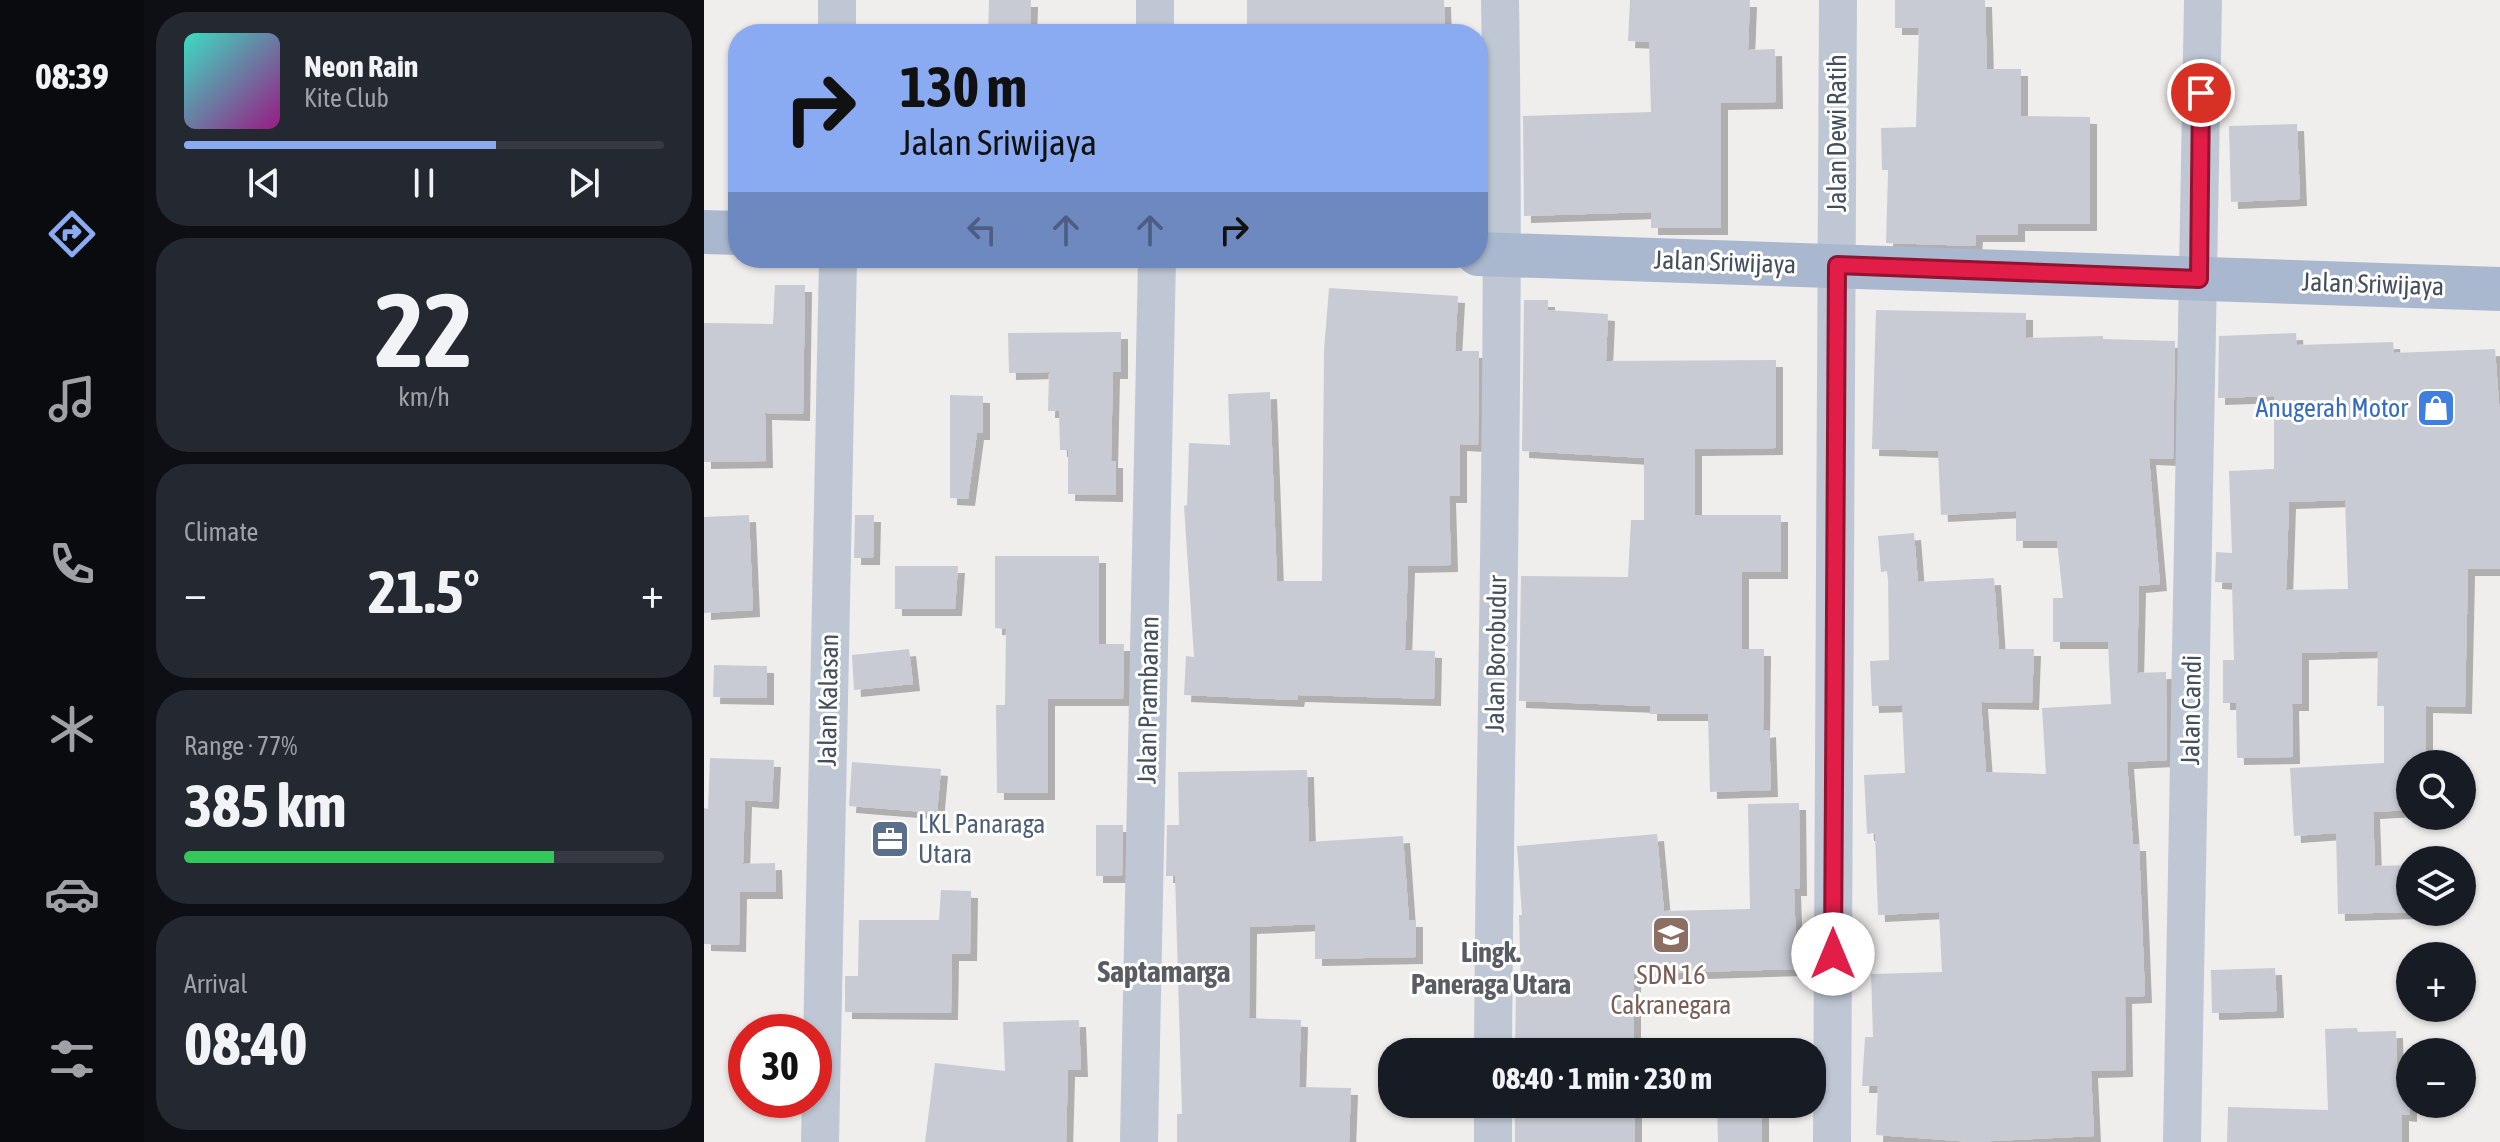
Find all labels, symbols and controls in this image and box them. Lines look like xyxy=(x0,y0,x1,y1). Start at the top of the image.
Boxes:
text: Neon Rain xyxy=(304,49,418,83)
street label: Jalan Dewi Ratih xyxy=(1822,54,1852,212)
text: 08:39 xyxy=(35,55,109,97)
text: 130 m xyxy=(900,55,1027,119)
icon: right xyxy=(768,56,872,160)
pin xyxy=(2167,59,2235,127)
icon: arrive xyxy=(2179,71,2223,115)
text: Kite Club xyxy=(304,83,389,113)
text: Jalan Sriwijaya xyxy=(900,121,1097,163)
icon: previous xyxy=(242,161,286,205)
icon: pause xyxy=(402,161,446,205)
icon: next xyxy=(562,161,606,205)
icon: directions xyxy=(44,206,100,262)
icon: left xyxy=(960,208,1004,252)
icon: ahead xyxy=(1044,208,1088,252)
icon: ahead xyxy=(1128,208,1172,252)
icon: right xyxy=(1212,208,1256,252)
street label: Jalan Sriwijaya xyxy=(1653,245,1797,279)
street label: Jalan Sriwijaya xyxy=(2301,267,2445,301)
text: 22 xyxy=(375,270,473,389)
icon: music xyxy=(44,371,100,427)
text: km/h xyxy=(398,382,450,412)
shop icon: Anugerah Motor xyxy=(2415,387,2457,429)
place label: Anugerah Motor xyxy=(2255,393,2408,423)
text: Climate xyxy=(184,517,258,547)
icon: phone xyxy=(44,536,100,592)
text: 21.5° xyxy=(368,557,480,626)
text: − xyxy=(184,567,207,617)
text: + xyxy=(641,567,664,617)
street label: Jalan Borobudur xyxy=(1480,575,1512,733)
street label: Jalan Prambanan xyxy=(1132,616,1164,784)
street label: Jalan Kalasan xyxy=(812,633,844,767)
street label: Jalan Candi xyxy=(2175,655,2207,765)
icon: climate xyxy=(44,701,100,757)
text: Range · 77% xyxy=(184,731,297,761)
map controls xyxy=(2396,750,2476,1118)
button: search xyxy=(2396,750,2476,830)
text: 385 km xyxy=(184,771,346,840)
place label: LKL Panaraga Utara xyxy=(918,809,1045,869)
office icon: LKL Panaraga Utara xyxy=(869,818,911,860)
button: layers xyxy=(2396,846,2476,926)
icon: car xyxy=(44,866,100,922)
position arrow xyxy=(1791,912,1875,996)
school or university icon: SDN 16 Cakranegara xyxy=(1650,914,1692,956)
district label: Lingk. Paneraga Utara xyxy=(1411,936,1571,1000)
button: + xyxy=(2396,942,2476,1022)
district label: Saptamarga xyxy=(1097,954,1231,988)
place label: SDN 16 Cakranegara xyxy=(1611,960,1731,1020)
text: Arrival xyxy=(184,969,248,999)
text: 08:40 xyxy=(184,1009,307,1078)
speed limit sign: 30 xyxy=(728,1014,832,1118)
icon: filters xyxy=(44,1031,100,1087)
button: − xyxy=(2396,1038,2476,1118)
text: 08:40 · 1 min · 230 m xyxy=(1492,1061,1712,1095)

